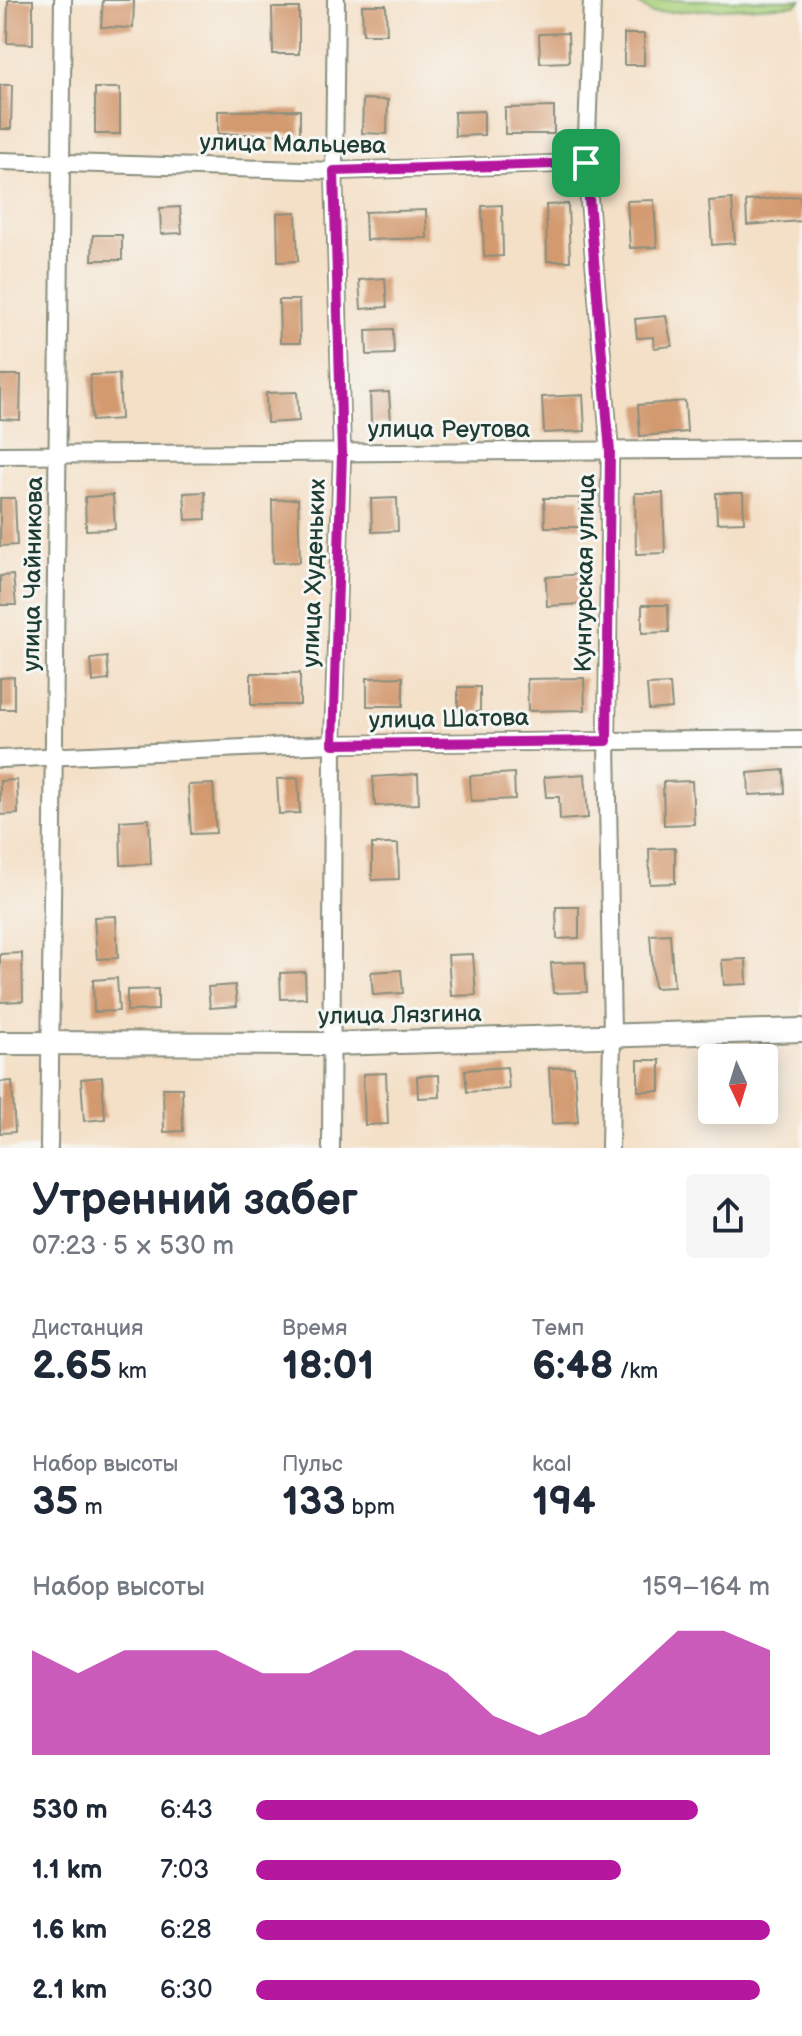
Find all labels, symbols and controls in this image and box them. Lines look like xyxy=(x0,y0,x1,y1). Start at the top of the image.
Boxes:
street label: улица Мальцева xyxy=(199,128,387,160)
pin xyxy=(552,129,620,197)
icon: arrive xyxy=(564,141,608,185)
street label: улица Реутова xyxy=(368,415,530,444)
street label: Кунгурская улица xyxy=(569,473,601,673)
street label: улица Чайникова xyxy=(17,476,49,672)
street label: улица Худеньких xyxy=(296,478,332,668)
street label: улица Шатова xyxy=(369,703,529,735)
street label: улица Лязгина xyxy=(318,999,482,1031)
north arrow xyxy=(698,1044,778,1124)
map controls xyxy=(698,1044,778,1124)
text: Утренний забег xyxy=(32,1174,358,1227)
button: share xyxy=(686,1174,770,1258)
text: 07:23 · 5 × 530 m xyxy=(32,1231,234,1262)
text: Дистанция xyxy=(32,1315,143,1342)
text: Время xyxy=(282,1315,347,1342)
text: Темп xyxy=(532,1315,584,1342)
text: 2.65 xyxy=(32,1342,112,1390)
text: 18:01 xyxy=(282,1342,374,1390)
text: 6:48 xyxy=(532,1342,613,1390)
text: km xyxy=(112,1358,147,1385)
text: /km xyxy=(613,1358,658,1385)
text: Набор высоты xyxy=(32,1451,178,1478)
text: Пульс xyxy=(282,1451,343,1478)
text: kcal xyxy=(532,1451,571,1478)
text: 35 xyxy=(32,1478,78,1526)
text: 133 xyxy=(282,1478,346,1526)
text: 194 xyxy=(532,1478,596,1526)
text: m xyxy=(78,1494,103,1521)
text: bpm xyxy=(346,1494,395,1521)
text: Набор высоты xyxy=(32,1572,205,1603)
text: 159–164 m xyxy=(643,1572,770,1603)
text: 530 m xyxy=(32,1795,108,1826)
text: 6:43 xyxy=(160,1795,213,1826)
text: 1.1 km xyxy=(32,1855,102,1886)
text: 7:03 xyxy=(160,1855,209,1886)
text: 1.6 km xyxy=(32,1915,107,1946)
text: 6:28 xyxy=(160,1915,212,1946)
text: 2.1 km xyxy=(32,1975,107,2006)
text: 6:30 xyxy=(160,1975,212,2006)

